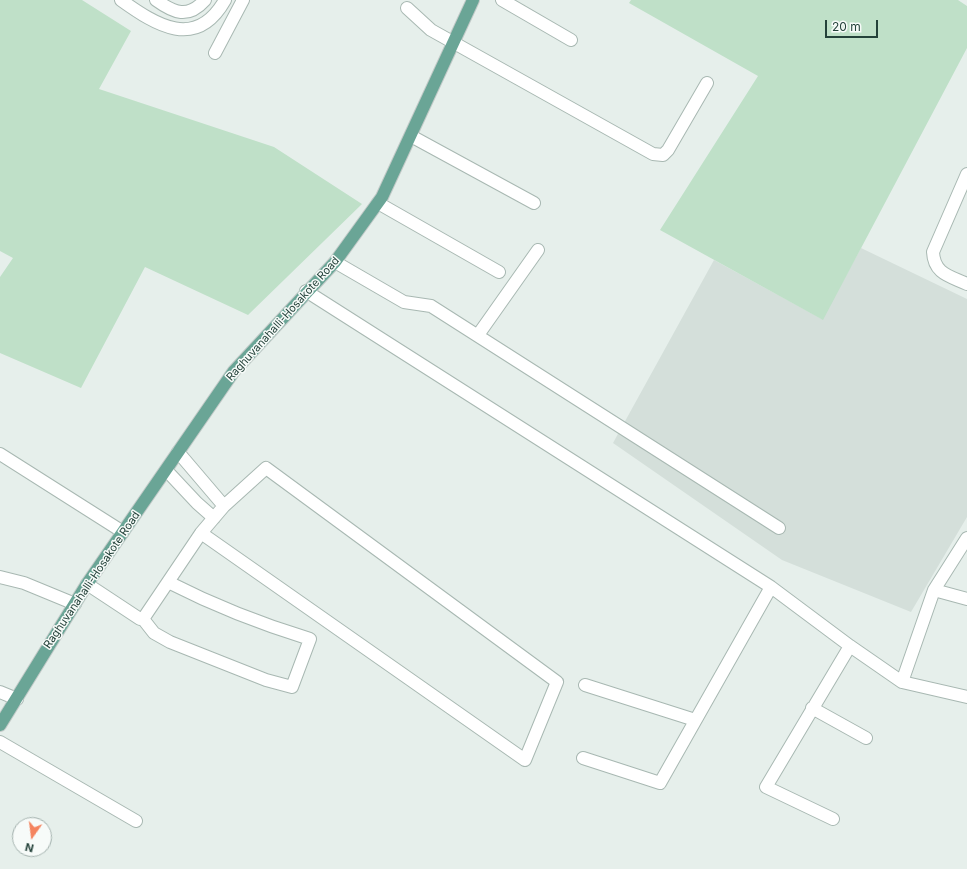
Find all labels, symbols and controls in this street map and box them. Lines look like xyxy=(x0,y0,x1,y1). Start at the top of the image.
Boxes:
scale bar xyxy=(827,12,880,38)
text: 20 m xyxy=(832,19,861,34)
street label: Raghuvanahalli-Hosakote Road xyxy=(224,254,342,384)
street label: Raghuvanahalli-Hosakote Road xyxy=(41,509,143,651)
north arrow xyxy=(12,817,52,857)
text: N xyxy=(24,840,35,855)

